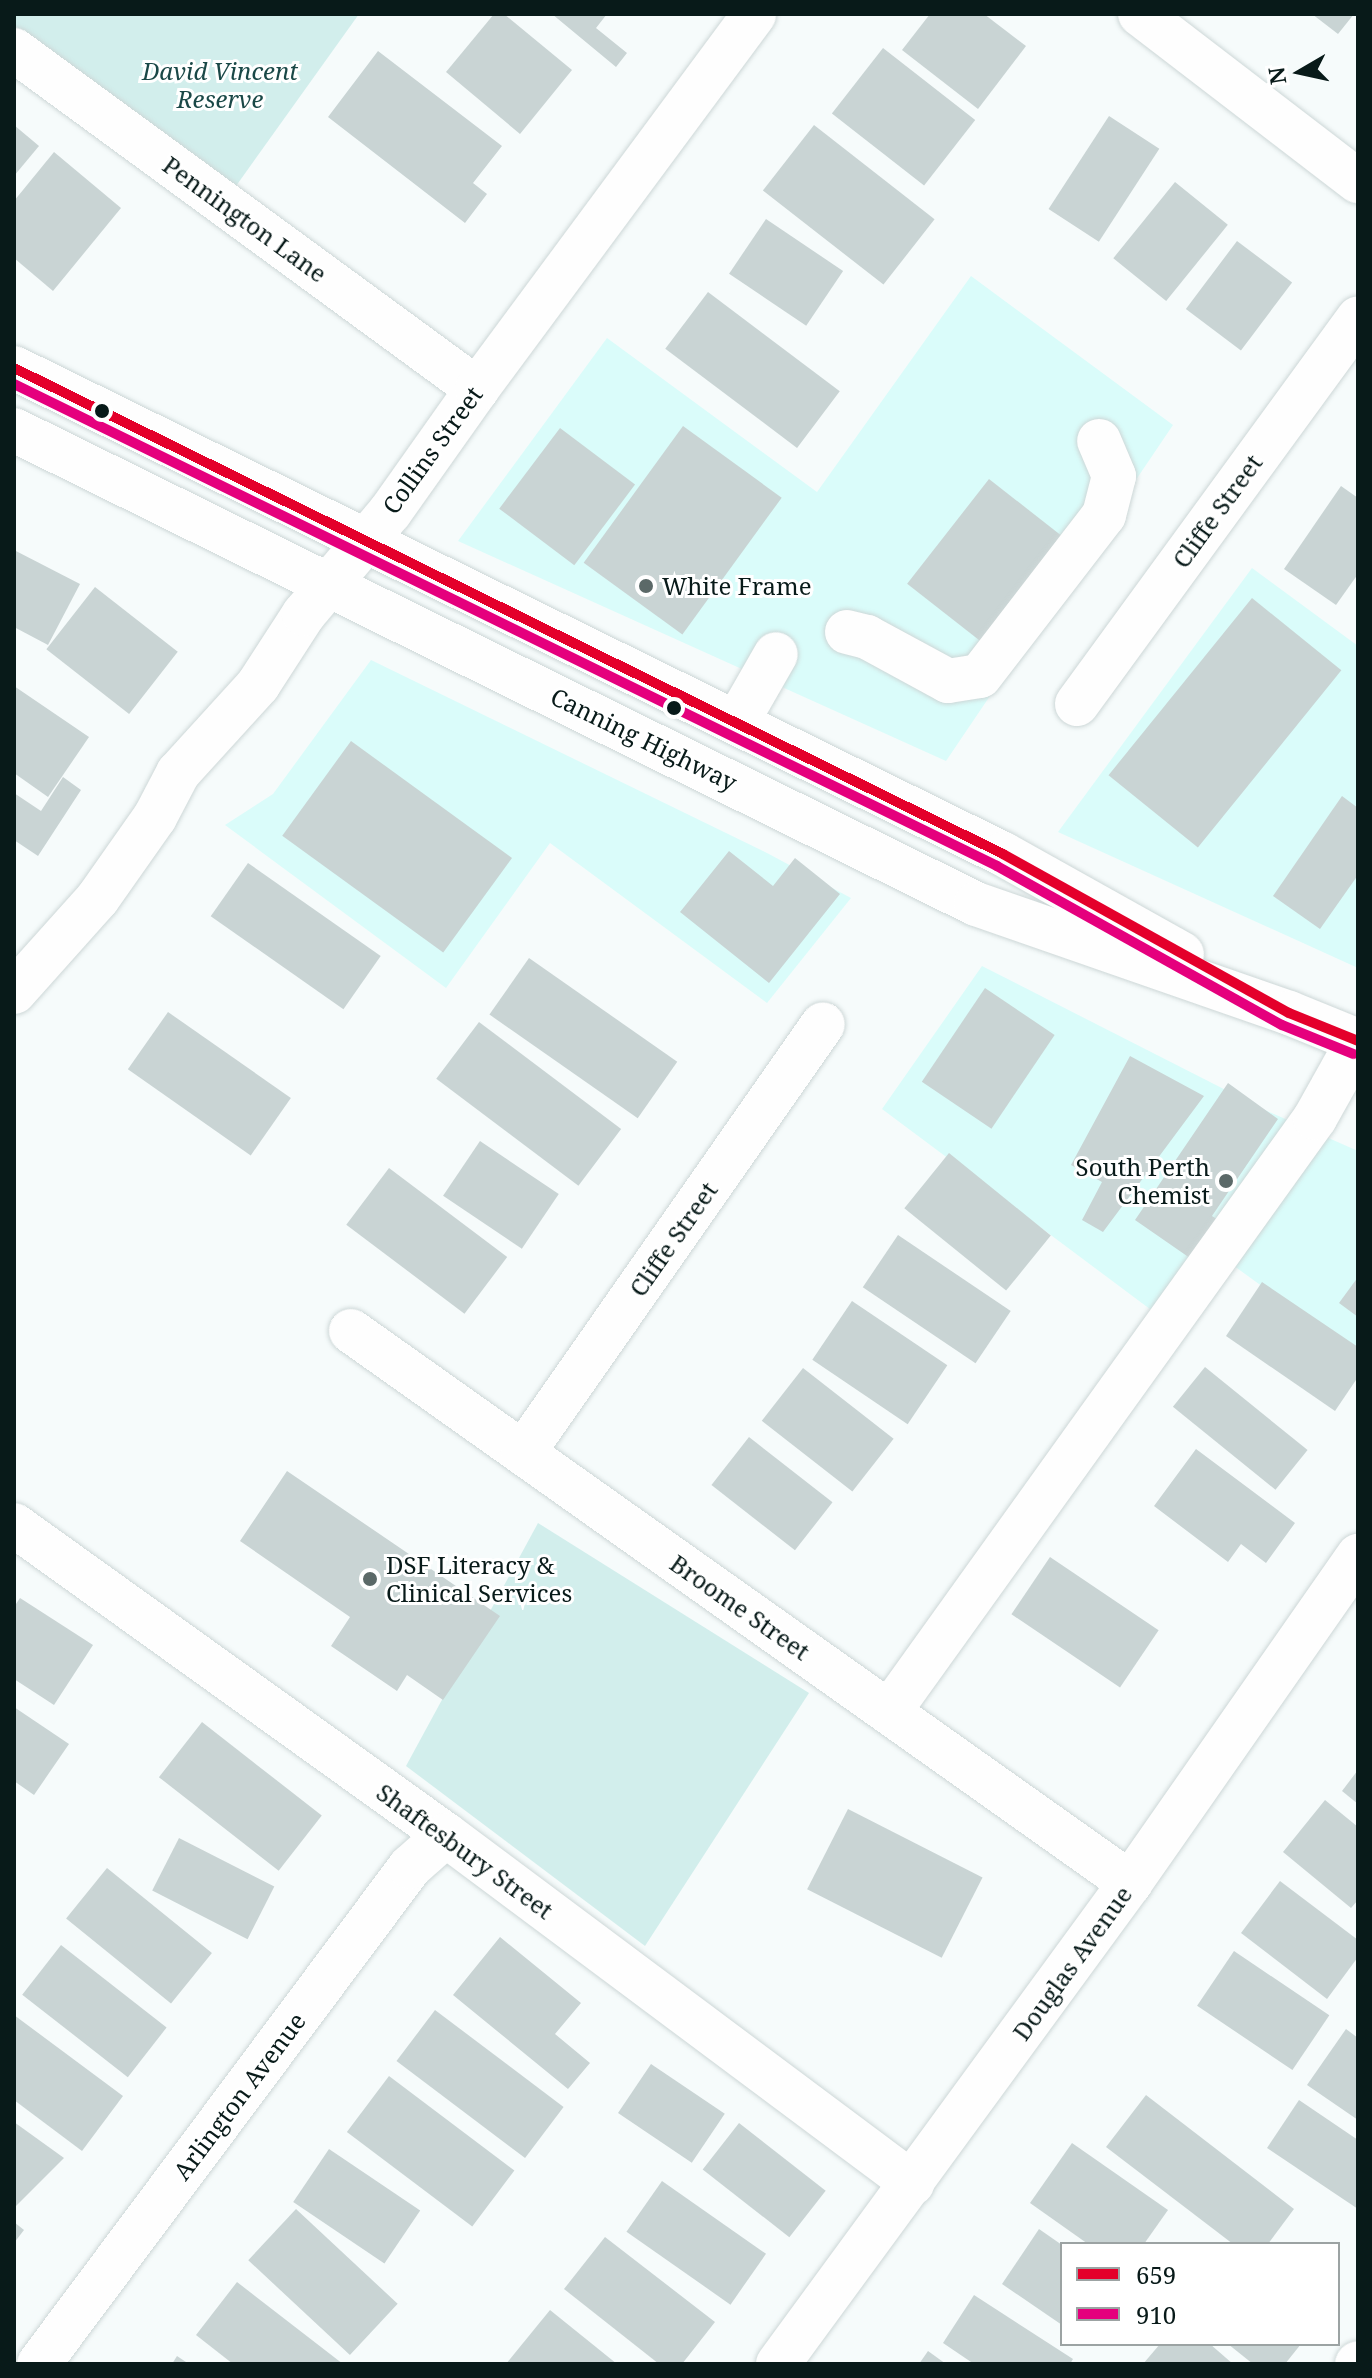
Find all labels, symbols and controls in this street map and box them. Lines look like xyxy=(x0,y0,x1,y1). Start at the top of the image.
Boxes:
north arrow xyxy=(1260,32,1340,112)
park label: David Vincent Reserve xyxy=(142,57,298,113)
text: N xyxy=(1260,65,1292,87)
street label: Pennington Lane xyxy=(158,150,332,288)
street label: Collins Street xyxy=(376,381,488,519)
unlabelled marker xyxy=(94,403,110,419)
street label: Cliffe Street xyxy=(1166,449,1268,573)
place label: White Frame xyxy=(662,572,812,600)
marker: White Frame xyxy=(637,577,655,595)
street label: Canning Highway xyxy=(546,681,742,797)
unlabelled marker xyxy=(666,700,682,716)
place label: South Perth Chemist xyxy=(1076,1153,1210,1209)
marker: South Perth Chemist xyxy=(1217,1172,1235,1190)
street label: Cliffe Street xyxy=(623,1176,723,1302)
street label: Broome Street xyxy=(665,1548,815,1666)
place label: DSF Literacy & Clinical Services xyxy=(386,1551,572,1607)
marker: DSF Literacy & Clinical Services xyxy=(361,1570,379,1588)
street label: Shaftesbury Street xyxy=(371,1777,559,1925)
street label: Douglas Avenue xyxy=(1006,1880,1138,2046)
street label: Arlington Avenue xyxy=(167,2007,311,2185)
legend xyxy=(1060,2242,1340,2346)
text: 659 xyxy=(1136,2258,1176,2291)
text: 910 xyxy=(1136,2298,1176,2331)

